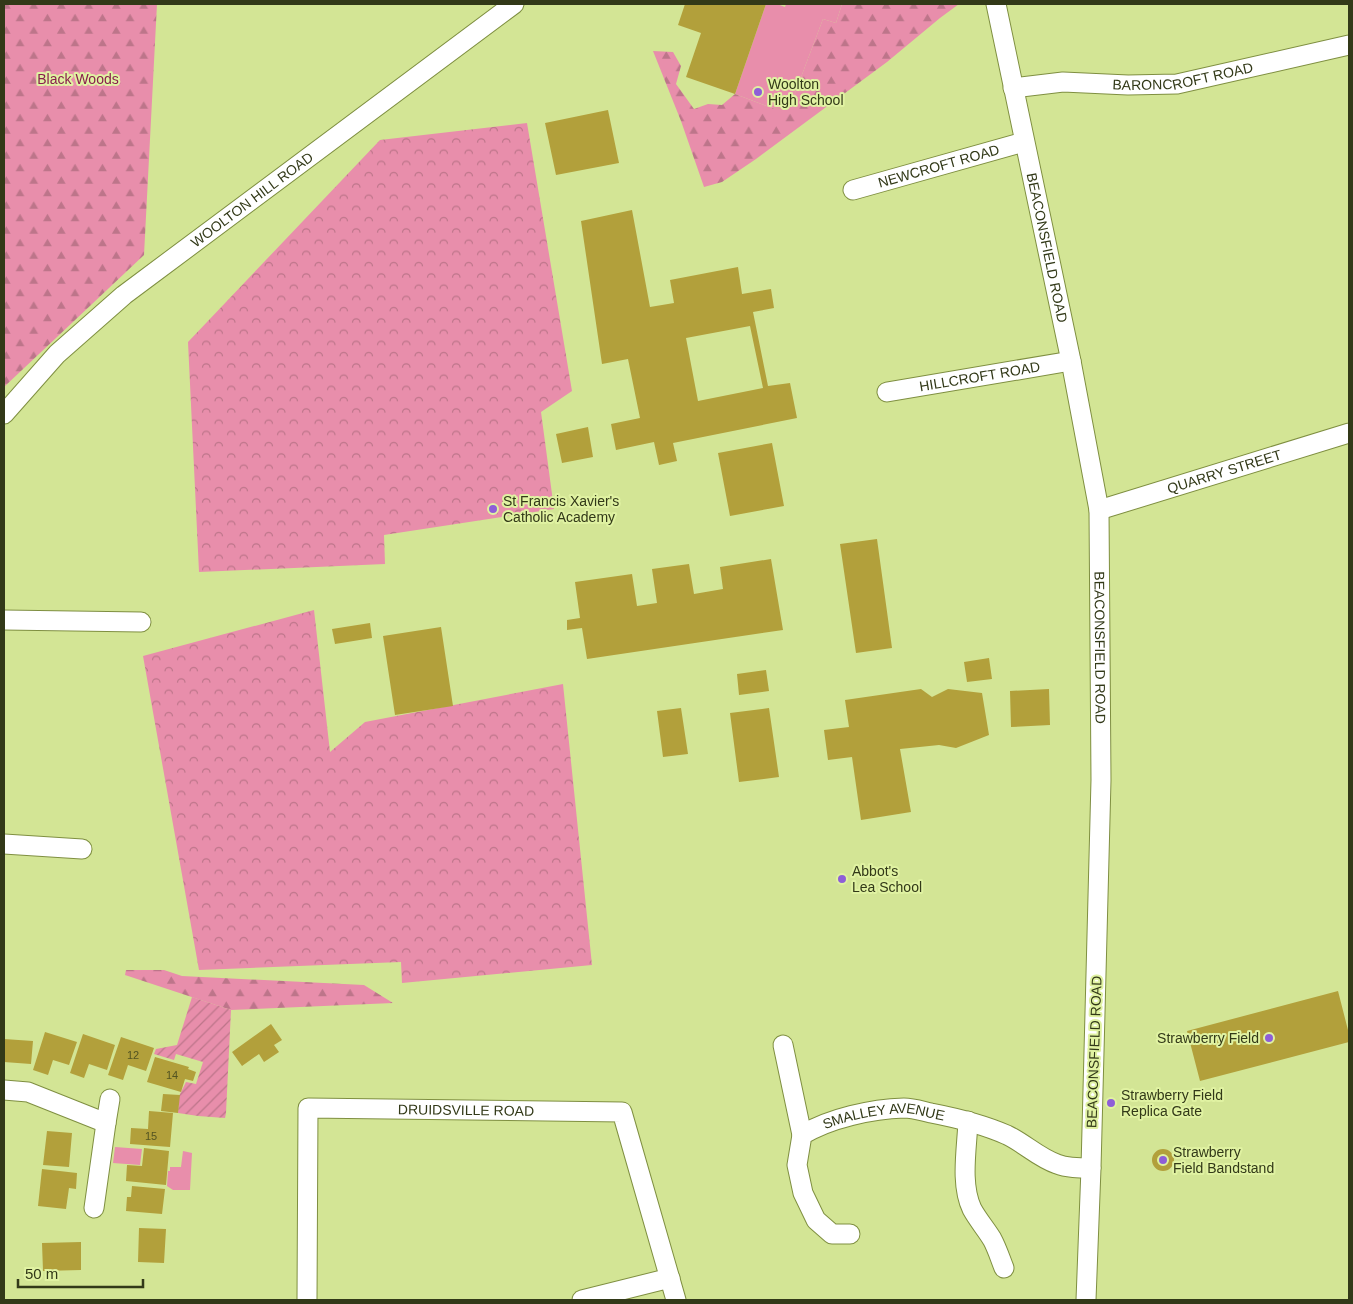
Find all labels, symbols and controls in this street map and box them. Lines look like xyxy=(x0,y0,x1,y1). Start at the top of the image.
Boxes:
street label: BARONCROFT ROAD xyxy=(1112,59,1255,93)
park label: Black Woods xyxy=(37,71,119,87)
place label: Woolton High School xyxy=(768,76,844,108)
marker: Woolton High School xyxy=(752,86,764,98)
street label: NEWCROFT ROAD xyxy=(876,141,1001,191)
street label: WOOLTON HILL ROAD xyxy=(188,149,316,250)
street label: BEACONSFIELD ROAD xyxy=(1024,171,1071,324)
street label: HILLCROFT ROAD xyxy=(918,358,1041,394)
street label: QUARRY STREET xyxy=(1165,446,1284,497)
place label: St Francis Xavier's Catholic Academy xyxy=(503,493,619,525)
marker: St Francis Xavier's Catholic Academy xyxy=(487,503,499,515)
street label: BEACONSFIELD ROAD xyxy=(1091,571,1109,724)
place label: Abbot's Lea School xyxy=(852,863,922,895)
marker: Abbot's Lea School xyxy=(836,873,848,885)
street label: BEACONSFIELD ROAD xyxy=(1083,976,1105,1128)
place label: Strawberry Field xyxy=(1157,1030,1259,1046)
marker: Strawberry Field xyxy=(1263,1032,1275,1044)
house number: 12 xyxy=(127,1049,139,1061)
house number: 14 xyxy=(166,1069,178,1081)
place label: Strawberry Field Replica Gate xyxy=(1121,1087,1223,1119)
marker: Strawberry Field Replica Gate xyxy=(1105,1097,1117,1109)
street label: SMALLEY AVENUE xyxy=(820,1100,946,1132)
street label: DRUIDSVILLE ROAD xyxy=(398,1101,534,1119)
house number: 15 xyxy=(145,1130,157,1142)
place label: Strawberry Field Bandstand xyxy=(1173,1144,1274,1176)
marker: Strawberry Field Bandstand xyxy=(1157,1154,1169,1166)
scale bar xyxy=(18,1256,142,1288)
text: 50 m xyxy=(25,1265,58,1282)

